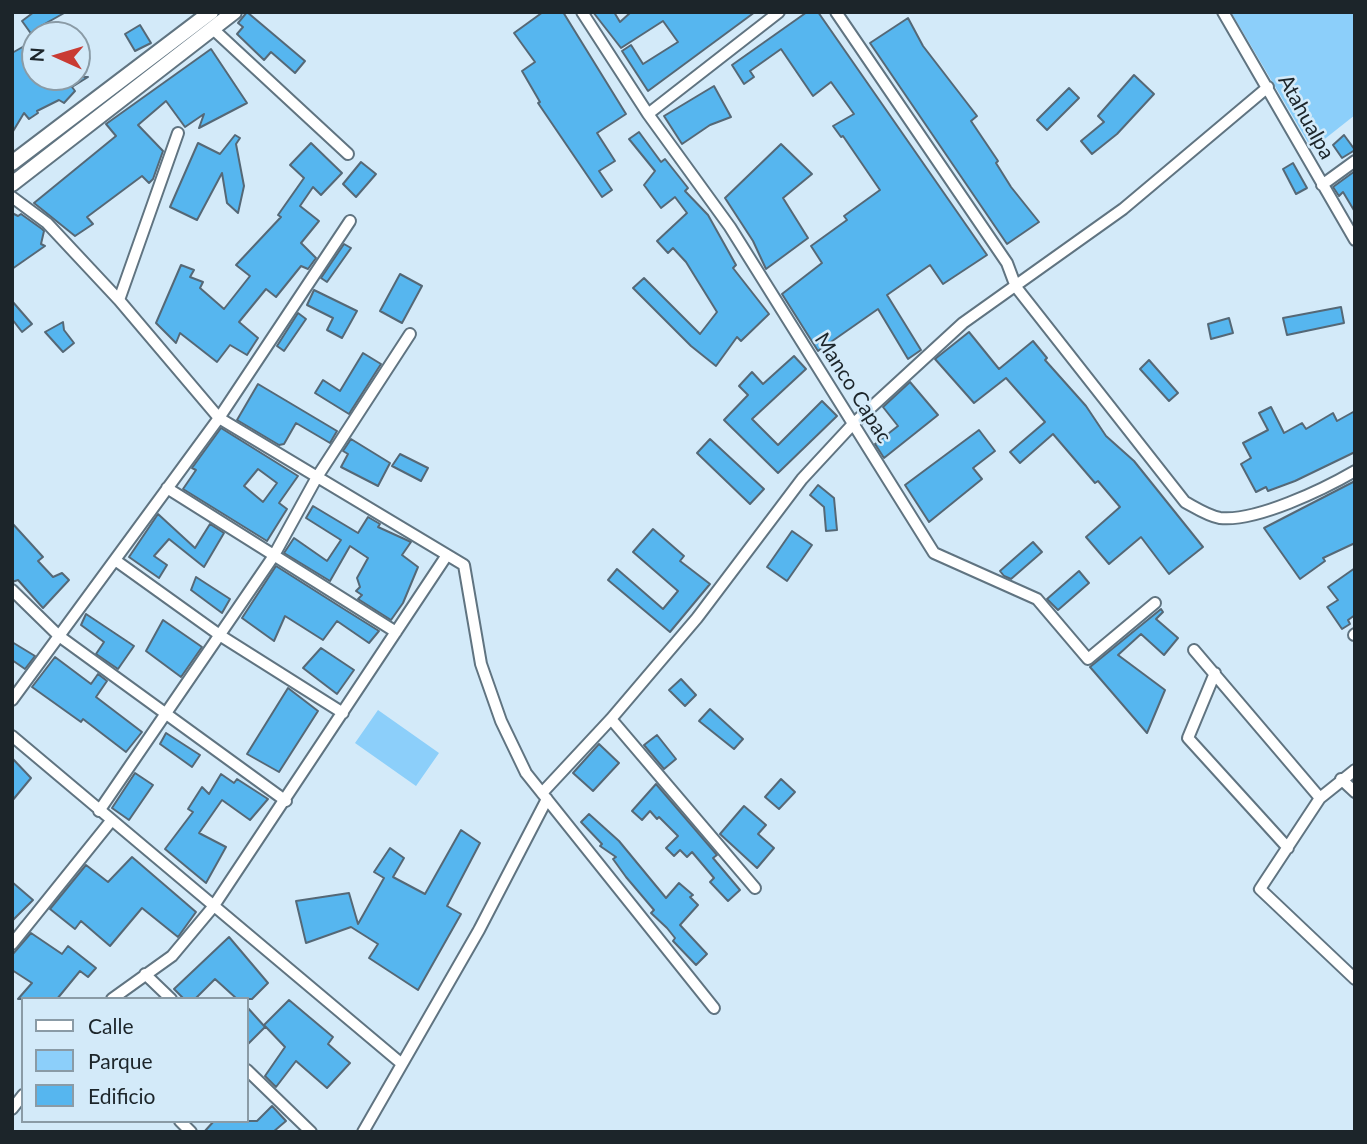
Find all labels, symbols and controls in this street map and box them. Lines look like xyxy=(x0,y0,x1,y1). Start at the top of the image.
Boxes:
north arrow xyxy=(21,21,91,91)
text: N xyxy=(25,47,49,63)
street label: Atahualpa xyxy=(1273,70,1339,164)
street label: Manco Capac xyxy=(809,328,897,448)
legend xyxy=(21,997,248,1123)
text: Calle xyxy=(88,1013,133,1038)
text: Parque xyxy=(88,1048,153,1073)
text: Edificio xyxy=(88,1083,155,1108)

